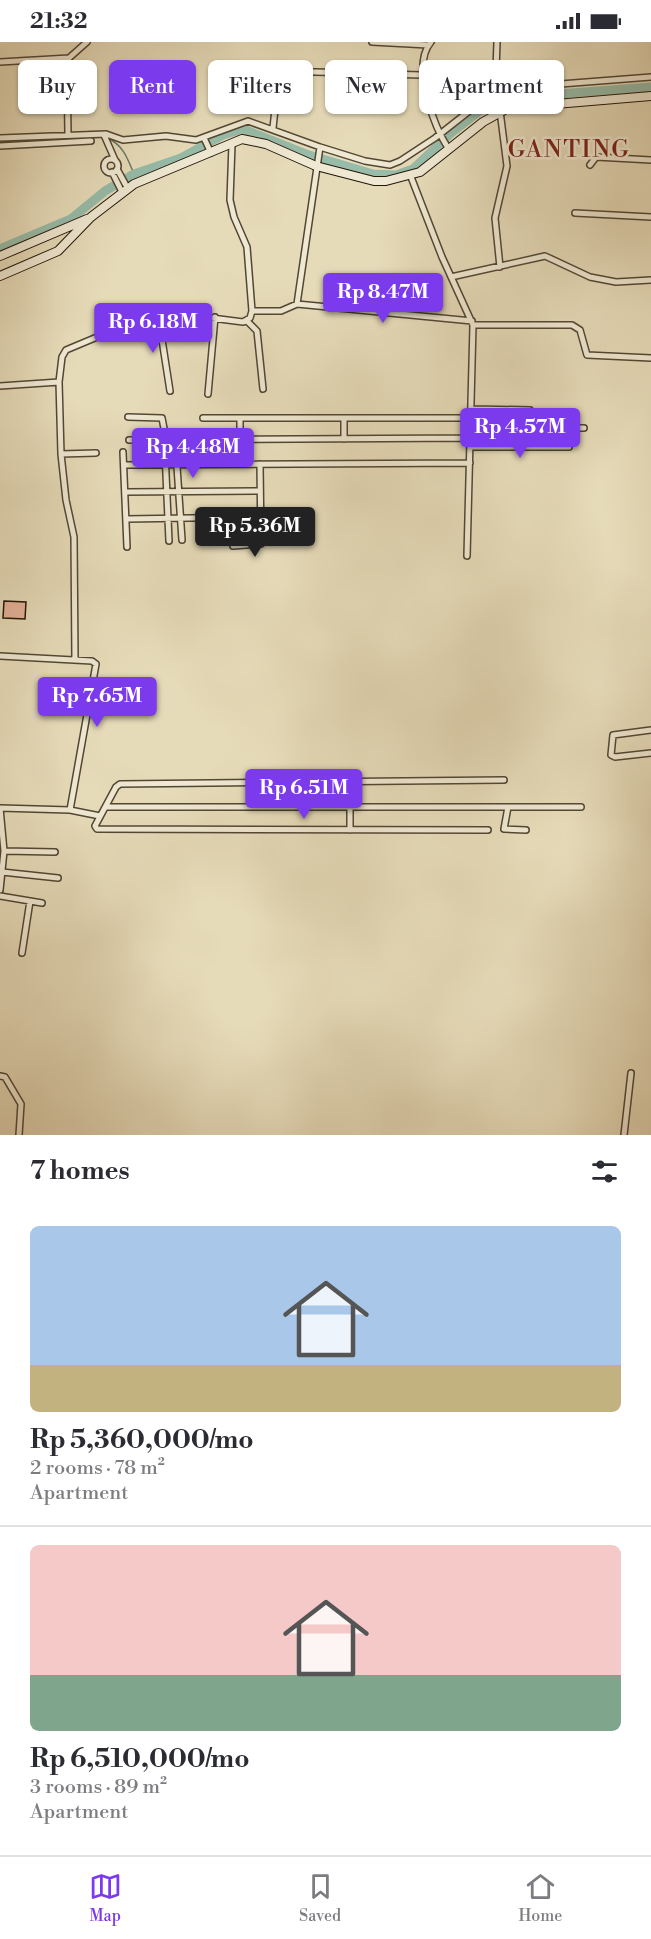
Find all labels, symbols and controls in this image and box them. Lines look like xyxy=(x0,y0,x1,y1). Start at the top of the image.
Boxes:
text: 21:32 xyxy=(30,8,88,35)
chip: Buy xyxy=(18,60,97,114)
chip: Rent xyxy=(109,60,196,114)
chip: Filters xyxy=(208,60,313,114)
chip: New xyxy=(325,60,407,114)
chip: Apartment xyxy=(419,60,564,114)
district label: GANTING xyxy=(508,135,630,165)
pin: Rp 8.47M xyxy=(321,273,445,324)
text: Rp 8.47M xyxy=(337,280,429,305)
pin: Rp 6.18M xyxy=(91,303,215,354)
text: Rp 6.18M xyxy=(108,310,198,335)
pin: Rp 4.57M xyxy=(458,408,582,459)
text: Rp 4.57M xyxy=(474,415,566,440)
pin: Rp 4.48M xyxy=(131,428,255,479)
text: Rp 4.48M xyxy=(146,435,240,460)
pin: Rp 5.36M xyxy=(193,507,317,558)
text: Rp 5.36M xyxy=(209,514,301,539)
pin: Rp 7.65M xyxy=(35,677,159,728)
text: Rp 7.65M xyxy=(52,684,142,709)
pin: Rp 6.51M xyxy=(242,769,366,820)
text: Rp 6.51M xyxy=(259,776,349,801)
text: 7 homes xyxy=(30,1155,130,1187)
icon: filters xyxy=(588,1155,621,1188)
icon: home xyxy=(272,1265,380,1373)
text: Rp 5,360,000/mo xyxy=(30,1424,254,1456)
text: 2 rooms · 78 m² xyxy=(30,1456,165,1481)
text: Apartment xyxy=(30,1481,128,1506)
icon: home xyxy=(272,1584,380,1692)
text: Rp 6,510,000/mo xyxy=(30,1743,250,1775)
text: 3 rooms · 89 m² xyxy=(30,1775,167,1800)
text: Apartment xyxy=(30,1800,128,1825)
tab: Map xyxy=(89,1870,122,1926)
tab: Saved xyxy=(299,1870,341,1926)
tab: Home xyxy=(518,1870,562,1926)

